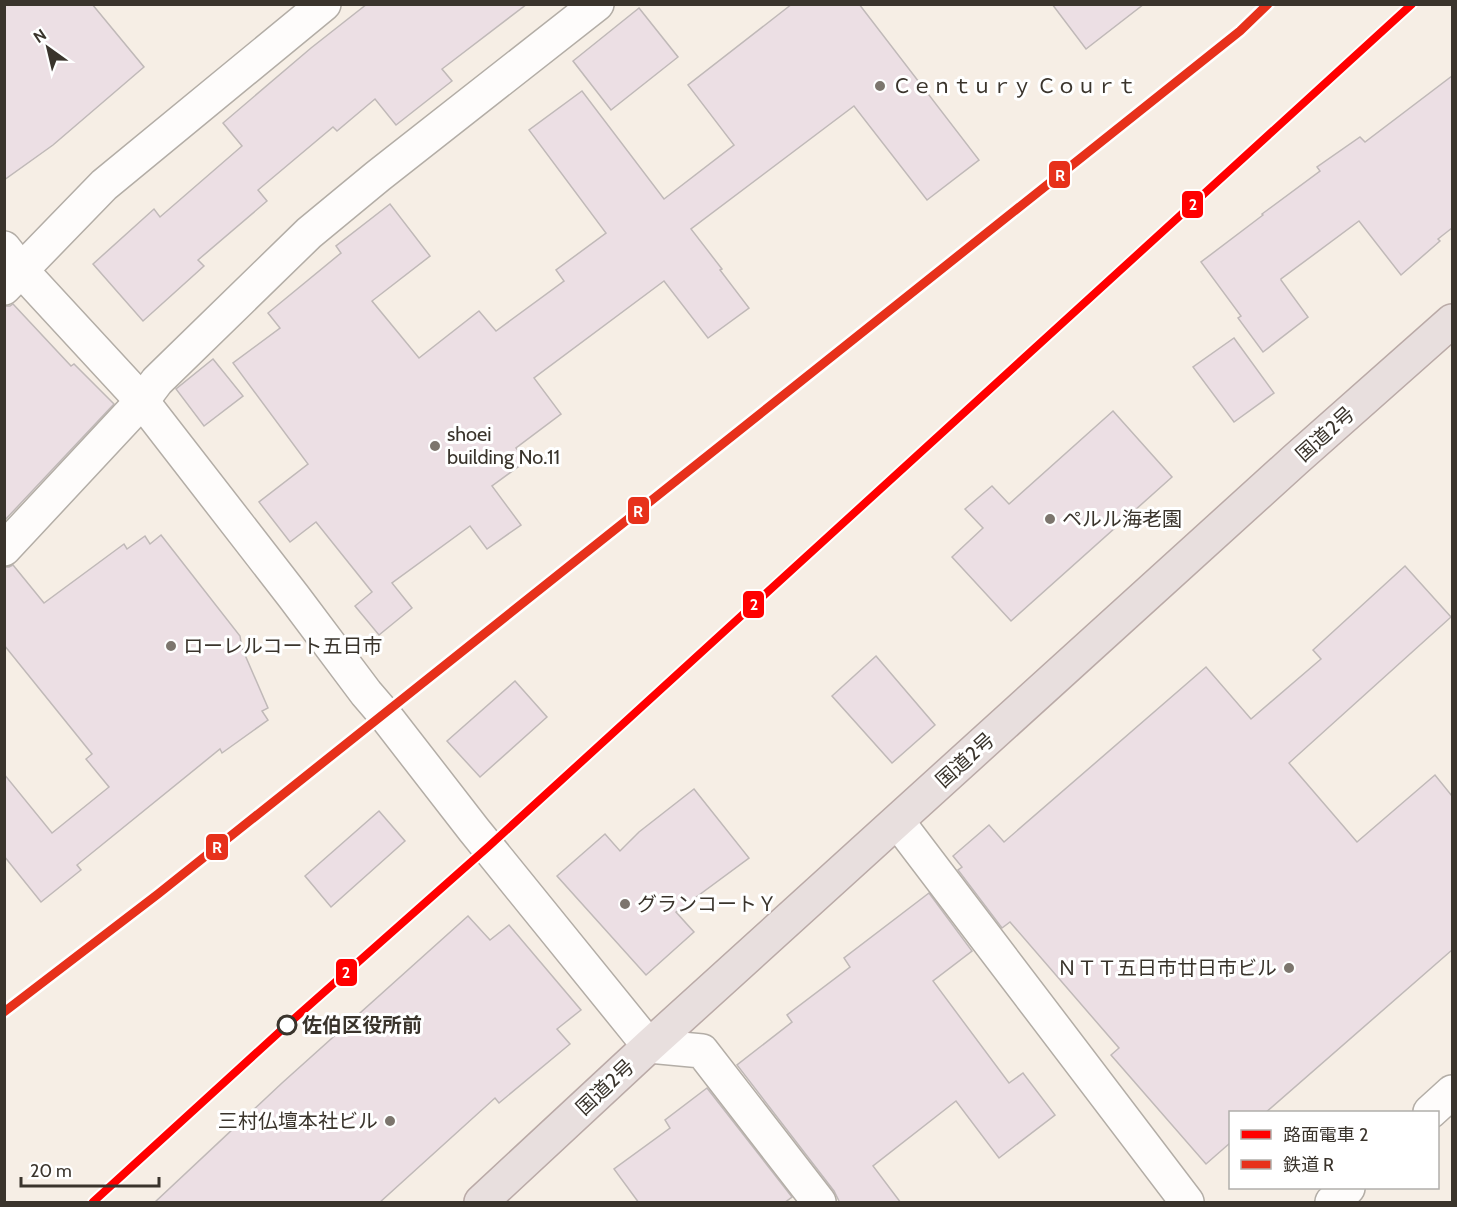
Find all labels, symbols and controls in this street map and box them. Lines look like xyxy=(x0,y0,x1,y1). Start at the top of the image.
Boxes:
north arrow xyxy=(18,18,78,78)
text: N xyxy=(30,25,50,47)
place label: Ｃｅｎｔｕｒｙ Ｃｏｕｒｔ xyxy=(892,74,1137,98)
marker: Ｃｅｎｔｕｒｙ Ｃｏｕｒｔ xyxy=(873,79,887,93)
line badge: R xyxy=(1048,160,1071,189)
text: R xyxy=(1055,166,1065,185)
line badge: 2 xyxy=(1181,190,1204,219)
text: 2 xyxy=(1189,195,1197,214)
street label: 国道2号 xyxy=(1291,402,1359,466)
place label: shoei building No.11 xyxy=(447,422,560,469)
marker: shoei building No.11 xyxy=(428,439,442,453)
line badge: R xyxy=(627,496,650,525)
text: R xyxy=(633,502,643,521)
place label: ペルル海老園 xyxy=(1062,507,1182,531)
marker: ペルル海老園 xyxy=(1043,512,1057,526)
line badge: 2 xyxy=(742,590,765,619)
text: 2 xyxy=(750,595,758,614)
place label: ローレルコート五日市 xyxy=(183,634,383,658)
marker: ローレルコート五日市 xyxy=(164,639,178,653)
street label: 国道2号 xyxy=(931,728,999,792)
line badge: R xyxy=(205,833,229,861)
text: R xyxy=(212,838,222,857)
place label: グランコートＹ xyxy=(637,892,777,916)
marker: グランコートＹ xyxy=(618,897,632,911)
place label: ＮＴＴ五日市廿日市ビル xyxy=(1057,956,1277,980)
line badge: 2 xyxy=(335,958,358,987)
marker: ＮＴＴ五日市廿日市ビル xyxy=(1282,961,1296,975)
text: 2 xyxy=(342,963,350,982)
place label: 佐伯区役所前 xyxy=(302,1013,422,1037)
marker: 佐伯区役所前 xyxy=(277,1015,297,1035)
street label: 国道2号 xyxy=(571,1054,639,1120)
place label: 三村仏壇本社ビル xyxy=(218,1109,378,1133)
legend xyxy=(1229,1111,1439,1189)
marker: 三村仏壇本社ビル xyxy=(383,1114,397,1128)
text: 路面電車 2 xyxy=(1283,1124,1368,1146)
scale bar xyxy=(21,1150,159,1188)
text: 鉄道 R xyxy=(1283,1154,1334,1176)
text: 20 m xyxy=(30,1160,72,1182)

